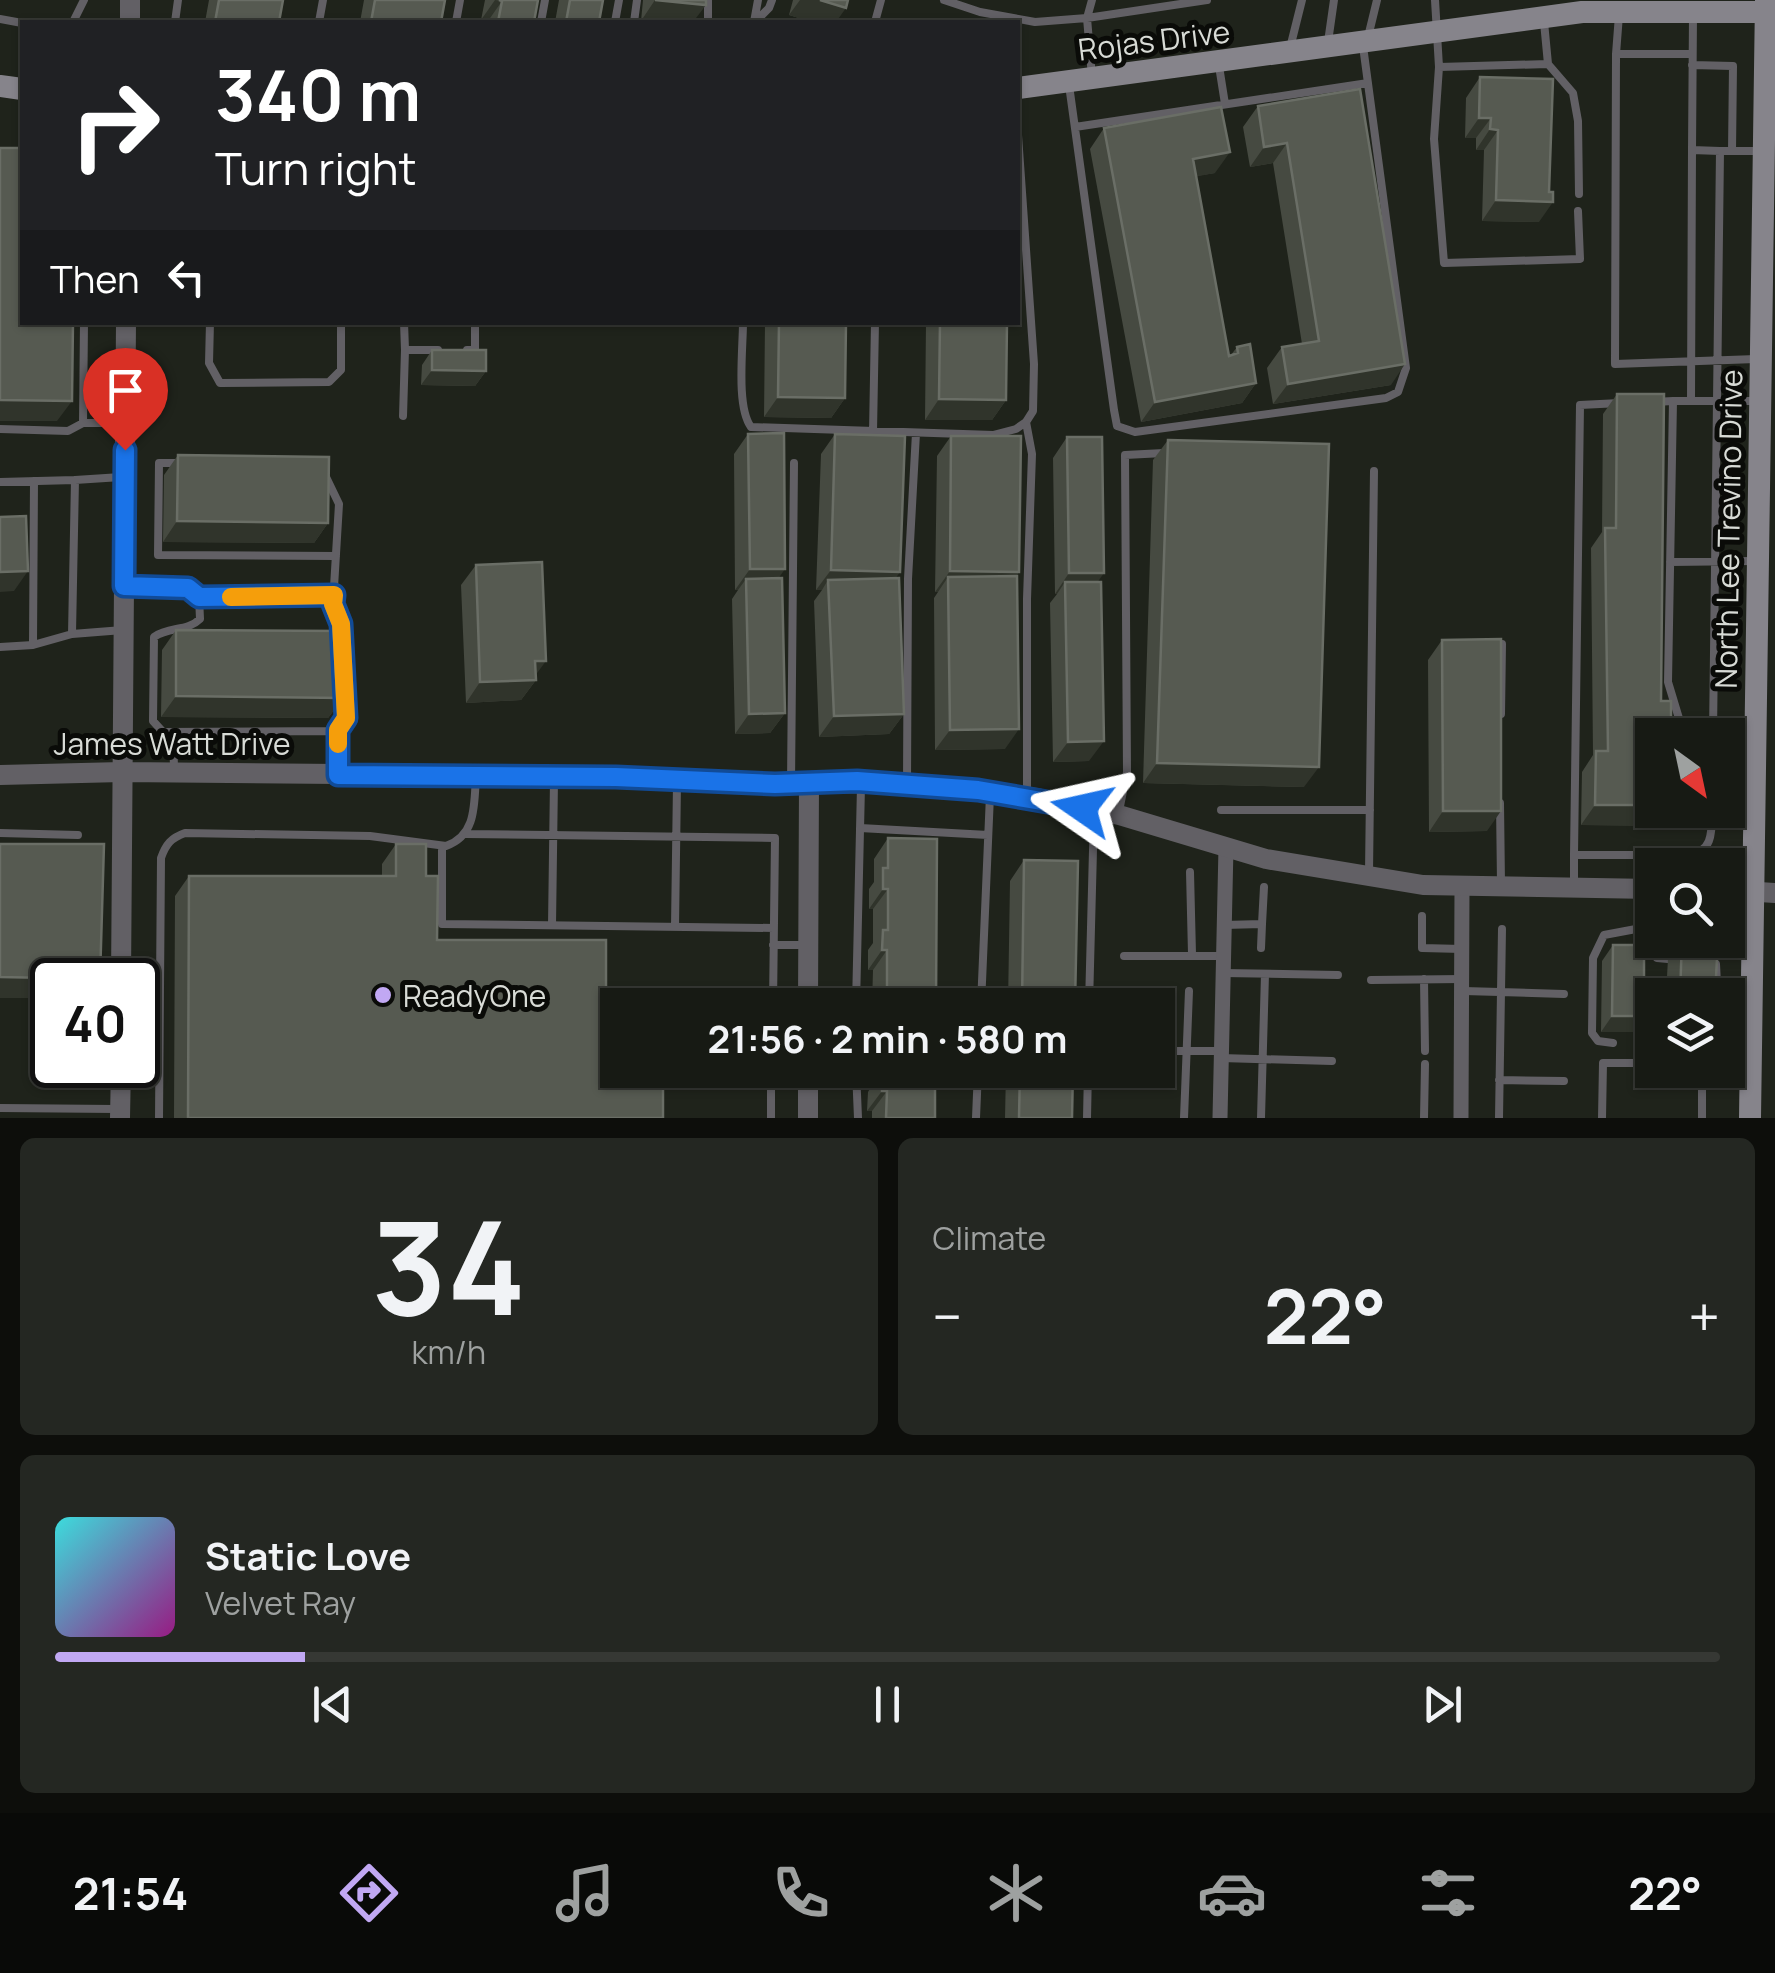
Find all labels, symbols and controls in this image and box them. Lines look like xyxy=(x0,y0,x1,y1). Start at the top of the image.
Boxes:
street label: Rojas Drive xyxy=(1076,10,1232,70)
text: 340 m xyxy=(215,46,421,142)
icon: right xyxy=(50,60,180,190)
text: Turn right xyxy=(215,137,416,199)
icon: left xyxy=(159,250,214,305)
text: Then xyxy=(50,252,139,304)
pin xyxy=(83,348,168,451)
icon: arrive xyxy=(98,363,153,418)
street label: North Lee Trevino Drive xyxy=(1705,369,1751,689)
north arrow xyxy=(1635,718,1745,828)
map controls xyxy=(1635,718,1745,1088)
street label: James Watt Drive xyxy=(54,723,290,764)
position arrow xyxy=(1030,756,1134,860)
button: search xyxy=(1635,848,1745,958)
speed limit sign: 40 xyxy=(30,958,160,1088)
place label: ReadyOne xyxy=(403,975,546,1016)
button: layers xyxy=(1635,978,1745,1088)
marker: ReadyOne xyxy=(372,984,394,1006)
text: 21:56 · 2 min · 580 m xyxy=(708,1012,1067,1064)
text: 34 xyxy=(371,1176,526,1354)
text: Climate xyxy=(933,1216,1046,1260)
text: 22° xyxy=(1264,1264,1387,1367)
text: − xyxy=(933,1278,962,1354)
text: + xyxy=(1688,1278,1720,1354)
text: km/h xyxy=(412,1330,486,1374)
text: Static Love xyxy=(205,1529,411,1581)
text: Velvet Ray xyxy=(205,1581,356,1625)
icon: previous xyxy=(305,1677,360,1732)
icon: pause xyxy=(860,1677,915,1732)
icon: next xyxy=(1415,1677,1470,1732)
icon: directions xyxy=(334,1858,404,1928)
icon: music xyxy=(550,1858,620,1928)
icon: phone xyxy=(766,1858,836,1928)
icon: climate xyxy=(981,1858,1051,1928)
icon: car xyxy=(1197,1858,1267,1928)
icon: filters xyxy=(1413,1858,1483,1928)
text: 21:54 xyxy=(73,1862,189,1924)
text: 22° xyxy=(1628,1862,1702,1924)

